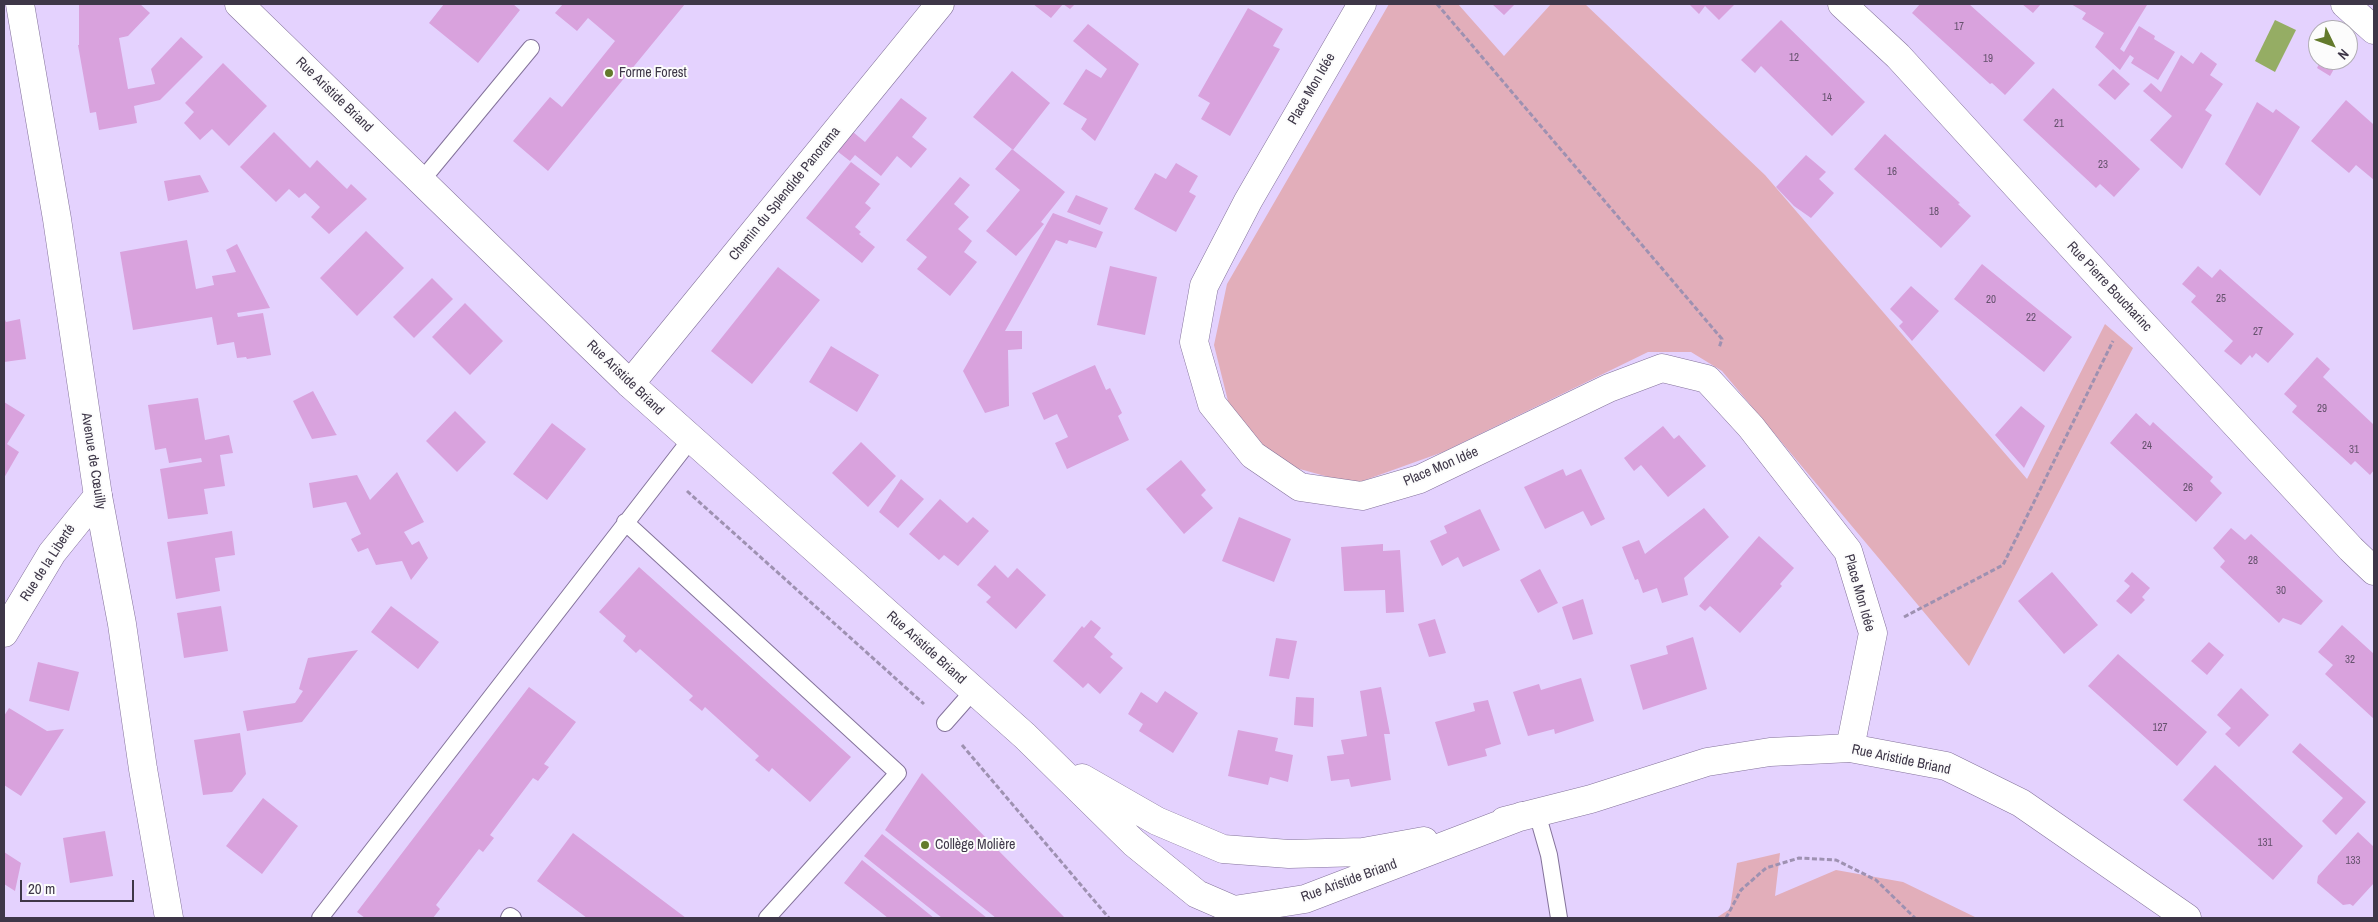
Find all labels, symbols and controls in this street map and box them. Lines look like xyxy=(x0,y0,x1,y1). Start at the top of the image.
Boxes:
house number: 17 xyxy=(1954,20,1964,34)
north arrow xyxy=(2308,20,2358,70)
text: N xyxy=(2334,45,2353,63)
street label: Place Mon Idée xyxy=(1285,50,1339,128)
house number: 12 xyxy=(1789,51,1799,65)
house number: 19 xyxy=(1983,52,1993,66)
street label: Rue Aristide Briand xyxy=(292,54,376,136)
place label: Forme Forest xyxy=(619,65,687,81)
marker: Forme Forest xyxy=(603,67,615,79)
house number: 14 xyxy=(1822,91,1832,105)
house number: 21 xyxy=(2054,117,2064,131)
street label: Chemin du Splendide Panorama xyxy=(726,124,844,264)
house number: 23 xyxy=(2098,158,2108,172)
house number: 16 xyxy=(1887,165,1897,179)
house number: 18 xyxy=(1929,205,1939,219)
street label: Rue Pierre Boucharinc xyxy=(2063,239,2155,335)
house number: 25 xyxy=(2216,292,2226,306)
house number: 20 xyxy=(1986,293,1996,307)
house number: 22 xyxy=(2026,311,2036,325)
house number: 27 xyxy=(2253,325,2263,339)
street label: Rue Aristide Briand xyxy=(583,337,667,419)
house number: 29 xyxy=(2317,402,2327,416)
street label: Avenue de Cœuilly xyxy=(77,412,109,510)
house number: 24 xyxy=(2142,439,2152,453)
house number: 31 xyxy=(2349,443,2359,457)
street label: Place Mon Idée xyxy=(1401,444,1481,490)
house number: 26 xyxy=(2183,481,2193,495)
street label: Rue de la Liberté xyxy=(17,521,79,605)
street label: Place Mon Idée xyxy=(1840,552,1878,634)
house number: 28 xyxy=(2248,554,2258,568)
house number: 30 xyxy=(2276,584,2286,598)
street label: Rue Aristide Briand xyxy=(883,608,969,688)
house number: 32 xyxy=(2345,653,2355,667)
house number: 127 xyxy=(2152,721,2168,735)
street label: Rue Aristide Briand xyxy=(1850,741,1952,779)
house number: 131 xyxy=(2257,836,2273,850)
place label: Collège Molière xyxy=(935,837,1015,853)
marker: Collège Molière xyxy=(919,839,931,851)
house number: 133 xyxy=(2345,854,2361,868)
street label: Rue Aristide Briand xyxy=(1299,856,1399,906)
scale bar xyxy=(22,870,136,902)
text: 20 m xyxy=(28,878,55,899)

